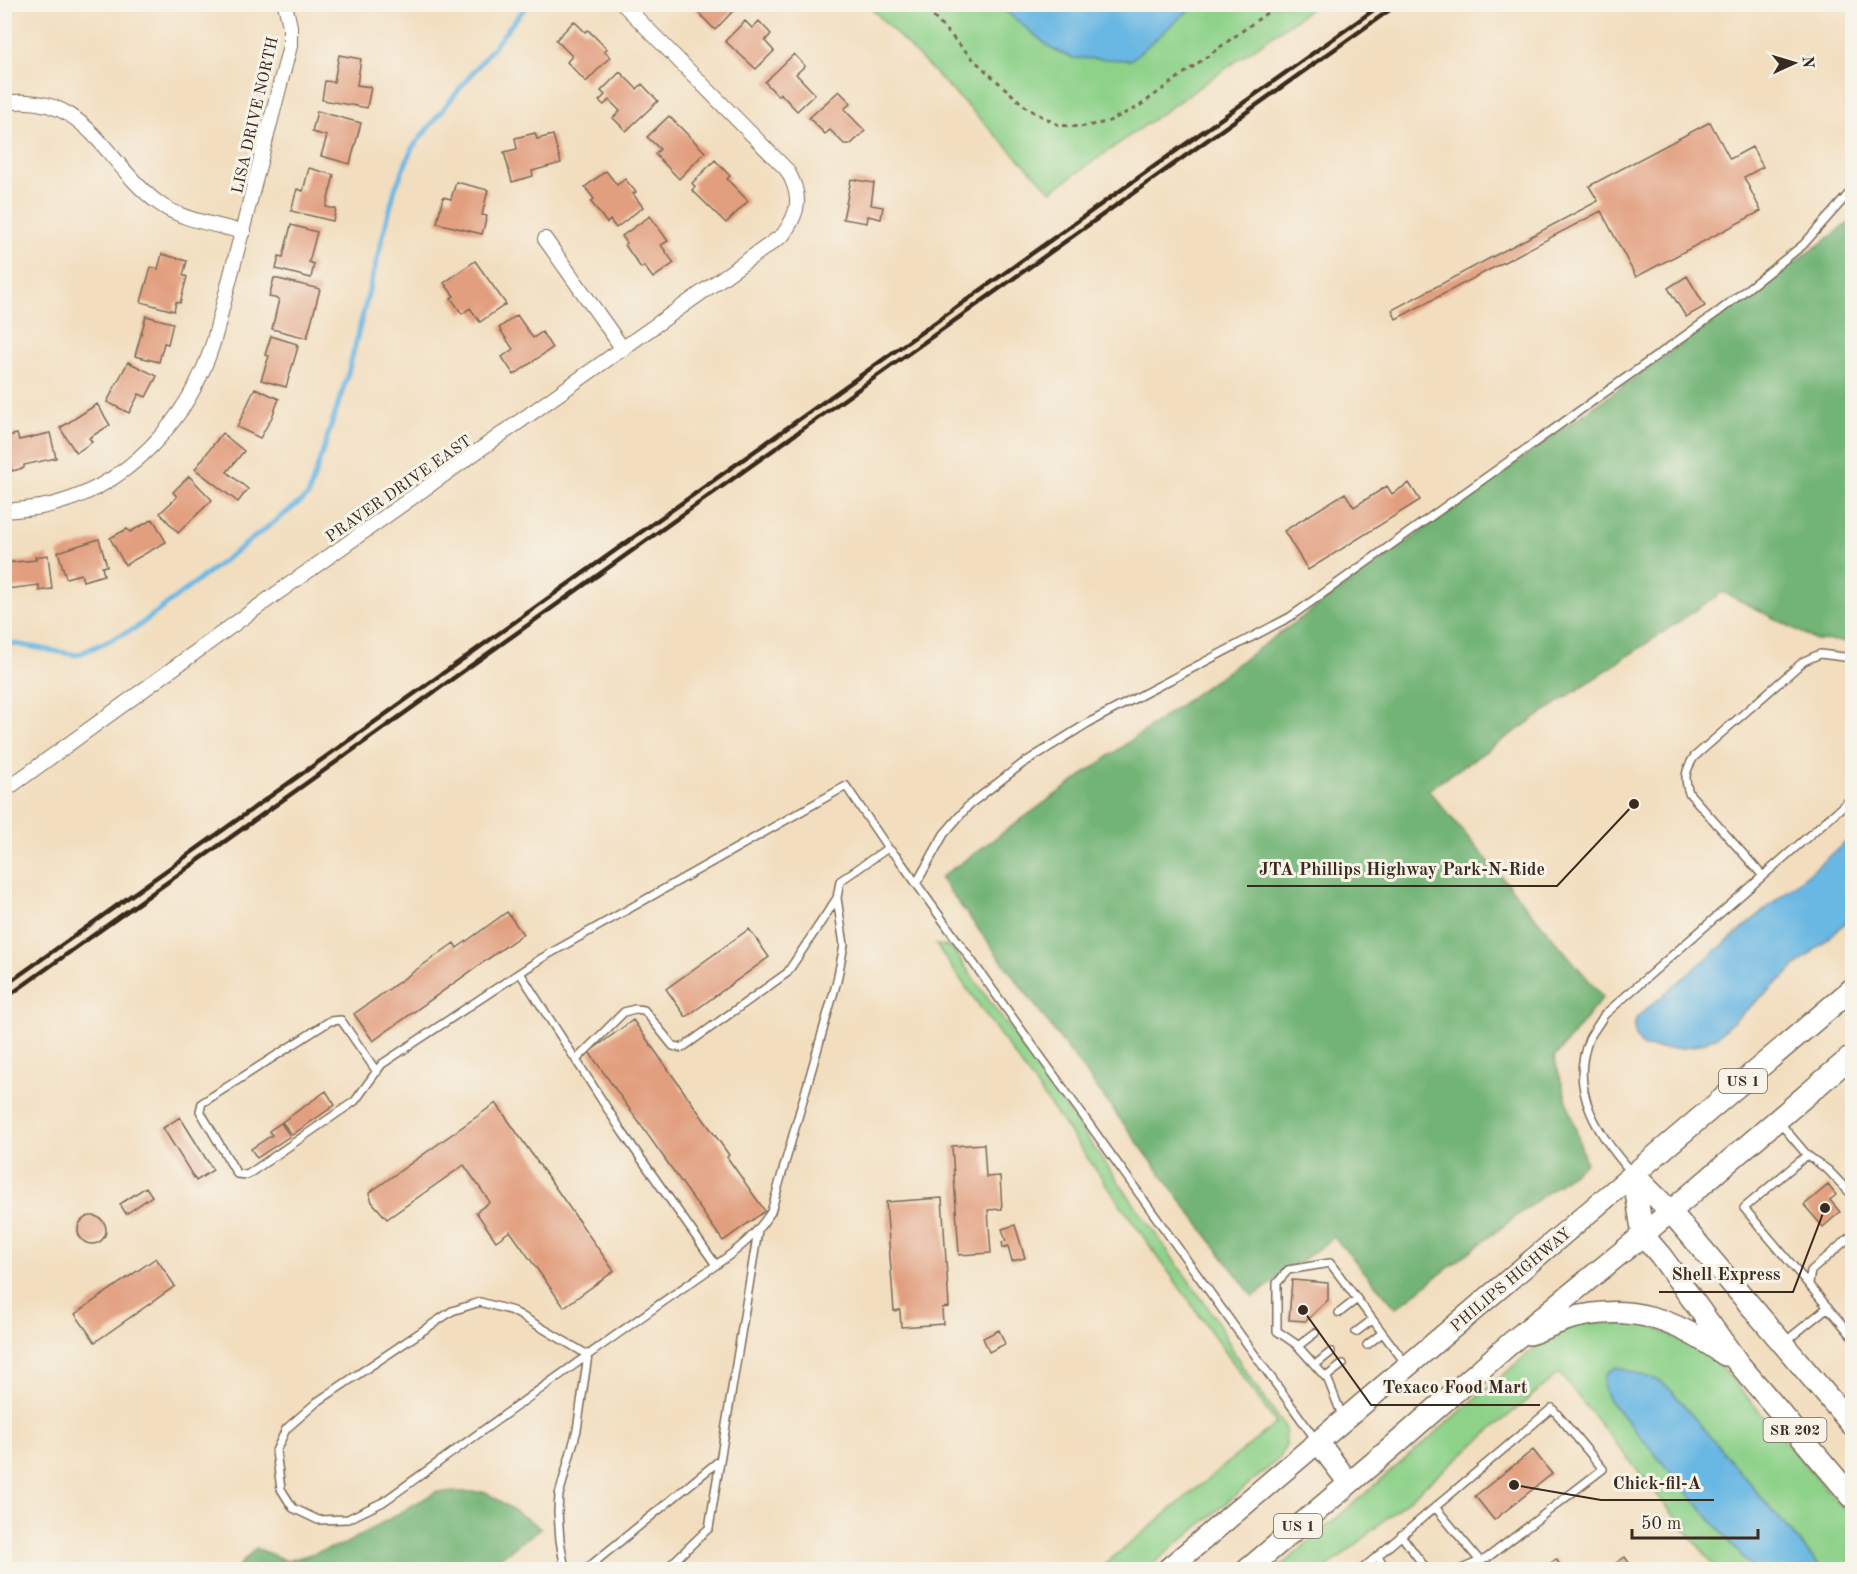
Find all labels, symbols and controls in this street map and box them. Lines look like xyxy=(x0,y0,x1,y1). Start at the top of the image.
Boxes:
north arrow xyxy=(1764,33,1824,93)
street label: LISA DRIVE NORTH xyxy=(230,36,282,195)
text: N xyxy=(1799,55,1815,70)
street label: PRAVER DRIVE EAST xyxy=(323,433,475,546)
callout: JTA Phillips Highway Park-N-Ride xyxy=(1247,850,1557,886)
text: JTA Phillips Highway Park-N-Ride xyxy=(1259,861,1545,879)
road number: US 1 xyxy=(1719,1069,1767,1093)
street label: PHILIPS HIGHWAY xyxy=(1448,1225,1575,1335)
callout: Shell Express xyxy=(1659,1256,1793,1292)
text: Shell Express xyxy=(1671,1266,1781,1284)
callout: Texaco Food Mart xyxy=(1371,1369,1540,1405)
text: Texaco Food Mart xyxy=(1383,1379,1528,1397)
road number: SR 202 xyxy=(1764,1418,1826,1442)
callout: Chick-fil-A xyxy=(1601,1464,1714,1500)
text: Chick-fil-A xyxy=(1613,1475,1702,1493)
scale bar xyxy=(1632,1502,1758,1540)
road number: US 1 xyxy=(1274,1514,1322,1538)
text: 50 m xyxy=(1641,1515,1681,1533)

